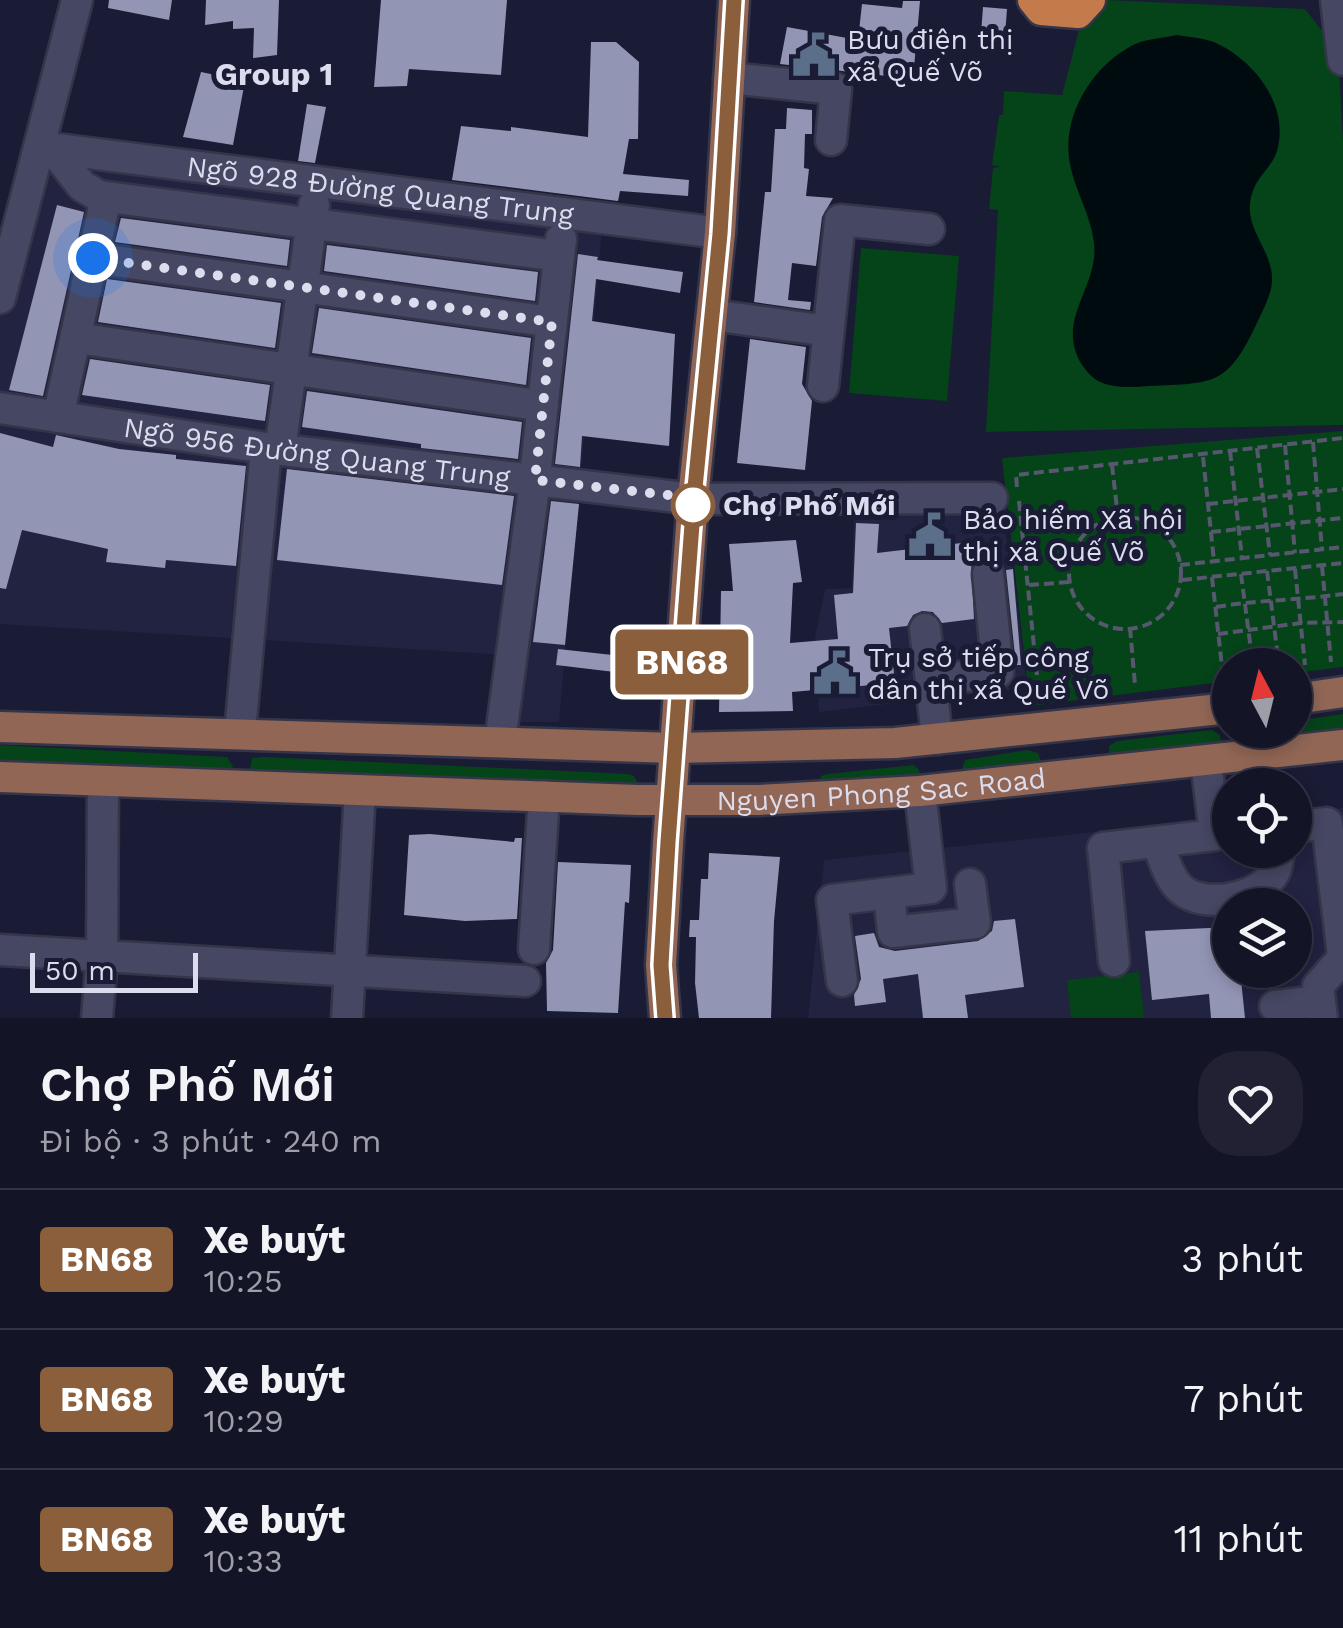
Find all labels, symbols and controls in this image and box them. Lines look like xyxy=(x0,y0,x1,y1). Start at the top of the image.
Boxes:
place label: Bưu điện thị xã Quế Võ xyxy=(847,23,1013,88)
public building icon: Bưu điện thị xã Quế Võ xyxy=(790,31,838,79)
district label: Group 1 xyxy=(215,55,333,93)
street label: Ngõ 928 Đường Quang Trung xyxy=(185,150,576,231)
your location xyxy=(68,233,118,283)
street label: Ngõ 956 Đường Quang Trung xyxy=(121,411,512,494)
marker: Chợ Phố Mới xyxy=(672,484,714,526)
place label: Chợ Phố Mới xyxy=(723,489,895,522)
place label: Bảo hiểm Xã hội thị xã Quế Võ xyxy=(963,503,1183,568)
public building icon: Bảo hiểm Xã hội thị xã Quế Võ xyxy=(906,511,954,559)
line badge: BN68 xyxy=(612,630,752,694)
text: BN68 xyxy=(635,641,729,683)
place label: Trụ sở tiếp công dân thị xã Quế Võ xyxy=(868,641,1109,706)
north arrow xyxy=(1212,648,1312,748)
map controls xyxy=(1212,648,1312,988)
public building icon: Trụ sở tiếp công dân thị xã Quế Võ xyxy=(811,649,859,697)
street label: Nguyen Phong Sac Road xyxy=(716,761,1048,817)
button: locate xyxy=(1212,768,1312,868)
button: layers xyxy=(1212,888,1312,988)
scale bar xyxy=(30,948,198,993)
text: 50 m xyxy=(45,954,115,987)
button: heart xyxy=(1198,1051,1303,1156)
text: Chợ Phố Mới xyxy=(40,1056,335,1113)
text: Đi bộ · 3 phút · 240 m xyxy=(40,1122,381,1160)
text: Xe buýt xyxy=(203,1218,345,1262)
text: 3 phút xyxy=(1181,1237,1303,1281)
text: BN68 xyxy=(60,1238,153,1280)
text: 10:25 xyxy=(203,1262,283,1300)
text: Xe buýt xyxy=(203,1358,345,1402)
text: 7 phút xyxy=(1183,1377,1303,1421)
text: BN68 xyxy=(60,1378,153,1420)
text: 10:29 xyxy=(203,1402,284,1440)
text: Xe buýt xyxy=(203,1498,345,1542)
text: 11 phút xyxy=(1174,1517,1303,1561)
text: BN68 xyxy=(60,1518,153,1560)
text: 10:33 xyxy=(203,1542,283,1580)

